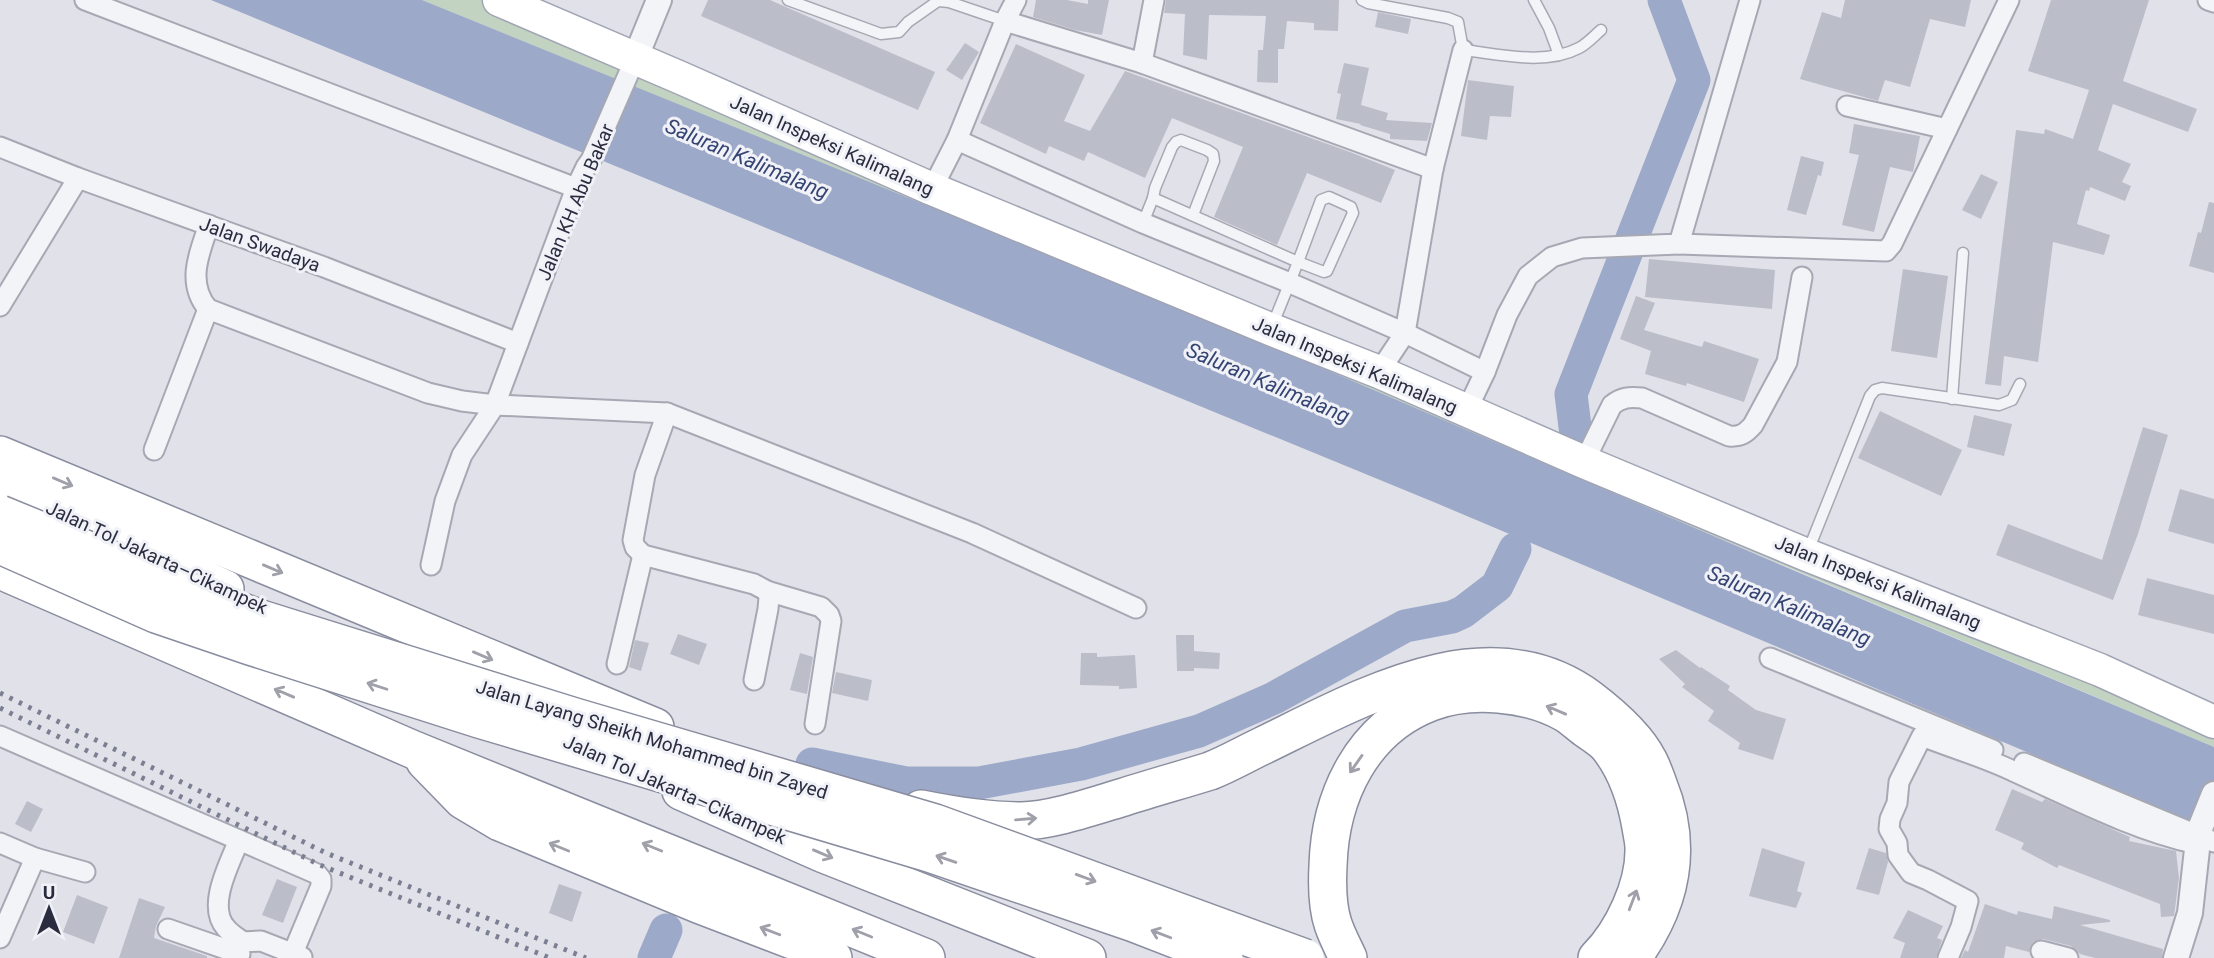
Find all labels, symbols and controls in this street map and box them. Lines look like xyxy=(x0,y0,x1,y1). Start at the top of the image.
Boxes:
street label: Jalan Inspeksi Kalimalang xyxy=(726,90,937,201)
water label: Saluran Kalimalang xyxy=(662,114,832,204)
street label: Jalan KH Abu Bakar xyxy=(532,120,619,284)
street label: Jalan Swadaya xyxy=(196,212,323,277)
street label: Jalan Inspeksi Kalimalang xyxy=(1249,312,1461,419)
water label: Saluran Kalimalang xyxy=(1183,338,1353,428)
one-way arrow xyxy=(52,476,73,489)
street label: Jalan Tol Jakarta–Cikampek xyxy=(42,496,272,619)
street label: Jalan Inspeksi Kalimalang xyxy=(1771,530,1984,634)
water label: Saluran Kalimalang xyxy=(1704,561,1874,651)
one-way arrow xyxy=(262,563,283,576)
one-way arrow xyxy=(472,650,494,663)
street label: Jalan Layang Sheikh Mohammed bin Zayed xyxy=(473,675,830,804)
one-way arrow xyxy=(366,679,388,691)
one-way arrow xyxy=(274,686,295,699)
one-way arrow xyxy=(1545,703,1567,716)
street label: Jalan Tol Jakarta–Cikampek xyxy=(560,730,790,849)
one-way arrow xyxy=(1349,754,1363,773)
one-way arrow xyxy=(1014,812,1037,825)
one-way arrow xyxy=(548,839,570,852)
one-way arrow xyxy=(641,839,663,852)
one-way arrow xyxy=(811,848,833,861)
one-way arrow xyxy=(935,852,957,865)
one-way arrow xyxy=(1075,873,1097,885)
north arrow xyxy=(14,874,84,944)
text: U xyxy=(43,881,55,904)
one-way arrow xyxy=(1627,890,1640,912)
one-way arrow xyxy=(759,924,781,937)
one-way arrow xyxy=(852,925,874,938)
one-way arrow xyxy=(1150,926,1172,939)

